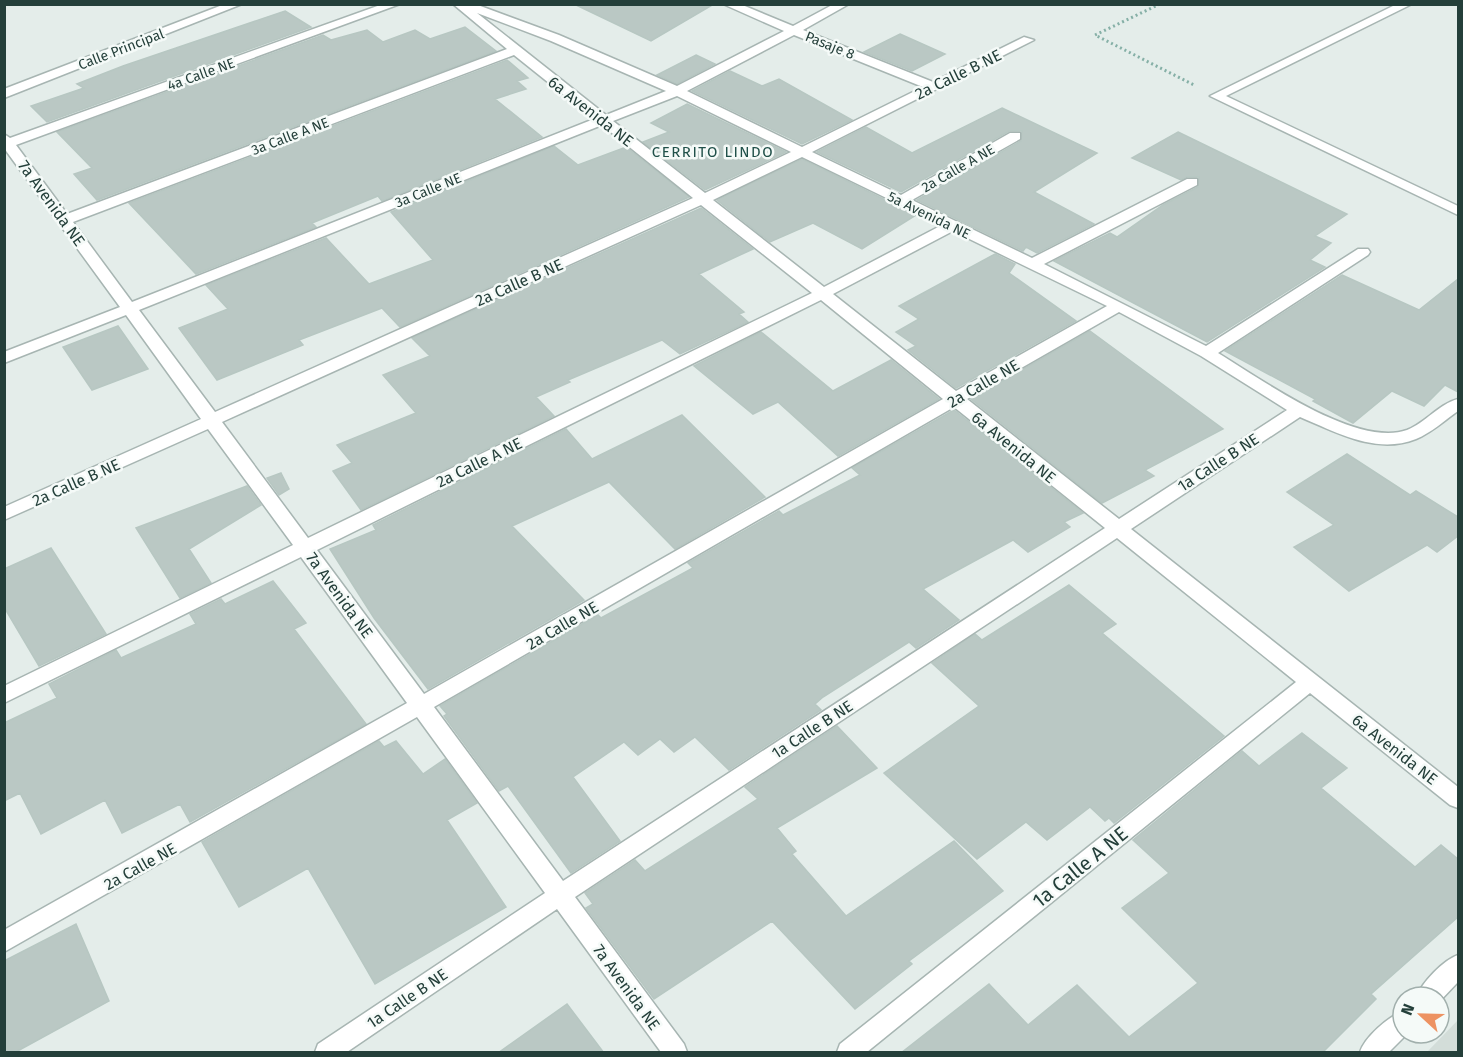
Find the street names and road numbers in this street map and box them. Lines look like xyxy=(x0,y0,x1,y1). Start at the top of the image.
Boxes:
street label: Calle Principal xyxy=(76,25,166,74)
street label: Pasaje 8 xyxy=(803,28,857,63)
street label: 2a Calle B NE xyxy=(912,45,1005,104)
street label: 4a Calle NE xyxy=(165,54,237,95)
street label: 6a Avenida NE xyxy=(544,72,637,151)
street label: 3a Calle A NE xyxy=(249,114,331,159)
street label: 2a Calle A NE xyxy=(919,141,998,196)
street label: 7a Avenida NE xyxy=(14,157,89,250)
street label: 3a Calle NE xyxy=(393,169,464,211)
street label: 5a Avenida NE xyxy=(885,188,973,243)
street label: 2a Calle B NE xyxy=(473,255,566,310)
street label: 2a Calle NE xyxy=(944,355,1023,412)
street label: 6a Avenida NE xyxy=(968,408,1060,487)
street label: 1a Calle B NE xyxy=(1174,429,1262,496)
street label: 2a Calle A NE xyxy=(433,433,525,491)
street label: 2a Calle B NE xyxy=(30,455,123,510)
street label: 7a Avenida NE xyxy=(302,549,377,642)
street label: 2a Calle NE xyxy=(523,597,602,654)
street label: 1a Calle B NE xyxy=(768,696,856,763)
street label: 6a Avenida NE xyxy=(1348,710,1441,789)
street label: 1a Calle A NE xyxy=(1028,821,1132,913)
street label: 2a Calle NE xyxy=(101,839,180,894)
street label: 7a Avenida NE xyxy=(589,941,664,1034)
street label: 1a Calle B NE xyxy=(363,965,451,1032)

